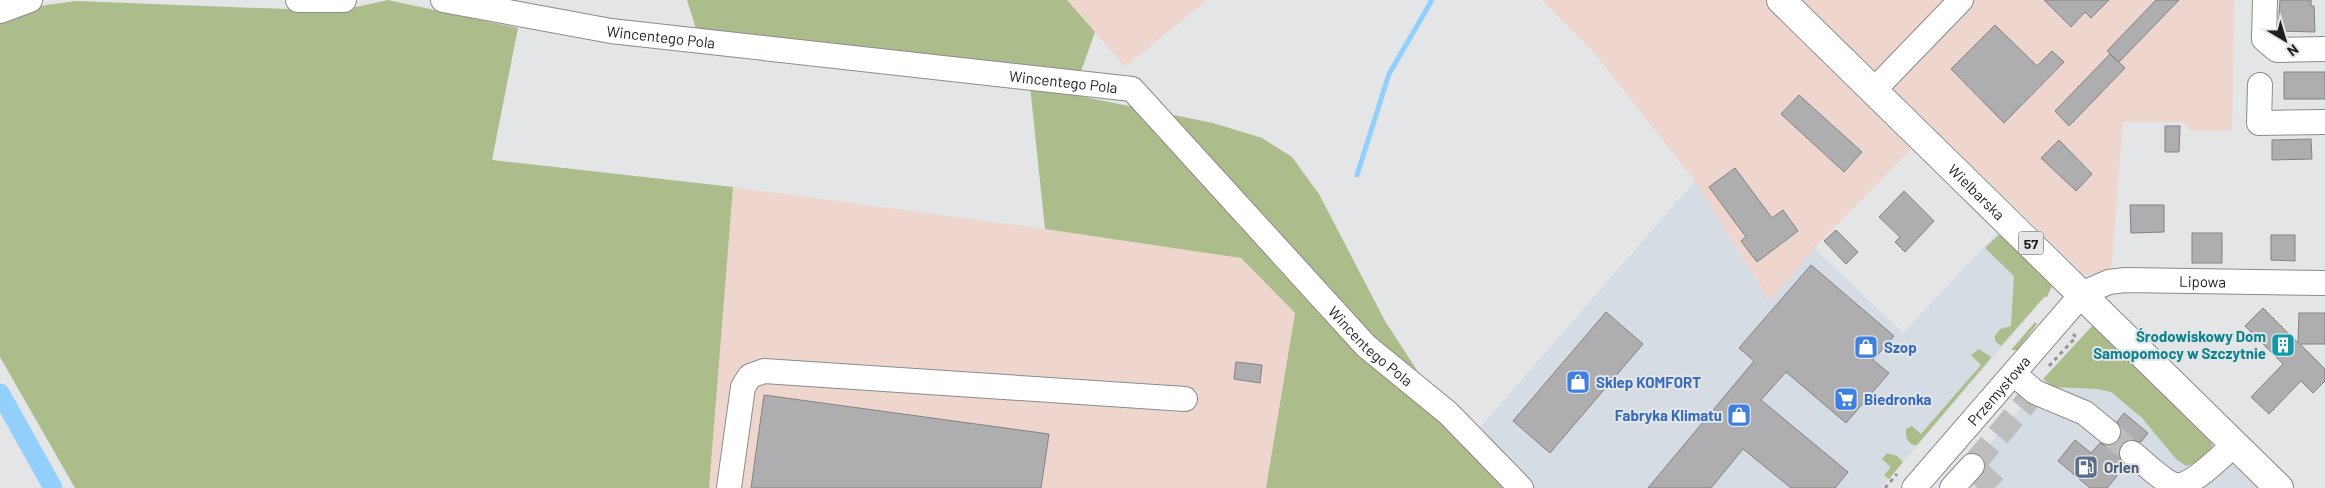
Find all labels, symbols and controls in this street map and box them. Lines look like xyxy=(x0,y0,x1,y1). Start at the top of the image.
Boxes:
north arrow xyxy=(2260,15,2310,65)
street label: Wincentego Pola xyxy=(606,22,716,52)
text: N xyxy=(2284,41,2302,60)
street label: Wincentego Pola xyxy=(1008,66,1119,96)
street label: Wielbarska xyxy=(1945,160,2009,223)
road number: 57 xyxy=(2018,232,2044,254)
street label: Lipowa xyxy=(2179,272,2226,291)
street label: Wincentego Pola xyxy=(1325,302,1417,390)
place label: Środowiskowy Dom Samopomocy w Szczytnie xyxy=(2093,327,2266,362)
building icon: Środowiskowy Dom Samopomocy w Szczytnie xyxy=(2270,332,2296,358)
shop icon: Szop xyxy=(1853,334,1879,360)
place label: Szop xyxy=(1884,338,1917,356)
street label: Przemysłowa xyxy=(1963,352,2034,429)
shop icon: Sklep KOMFORT xyxy=(1565,369,1591,395)
place label: Sklep KOMFORT xyxy=(1596,373,1701,391)
supermarket icon: Biedronka xyxy=(1833,386,1859,412)
place label: Biedronka xyxy=(1864,390,1932,408)
shop icon: Fabryka Klimatu xyxy=(1726,402,1752,428)
place label: Fabryka Klimatu xyxy=(1615,406,1722,424)
fuel station icon: Orlen xyxy=(2073,454,2099,480)
place label: Orlen xyxy=(2104,458,2139,476)

